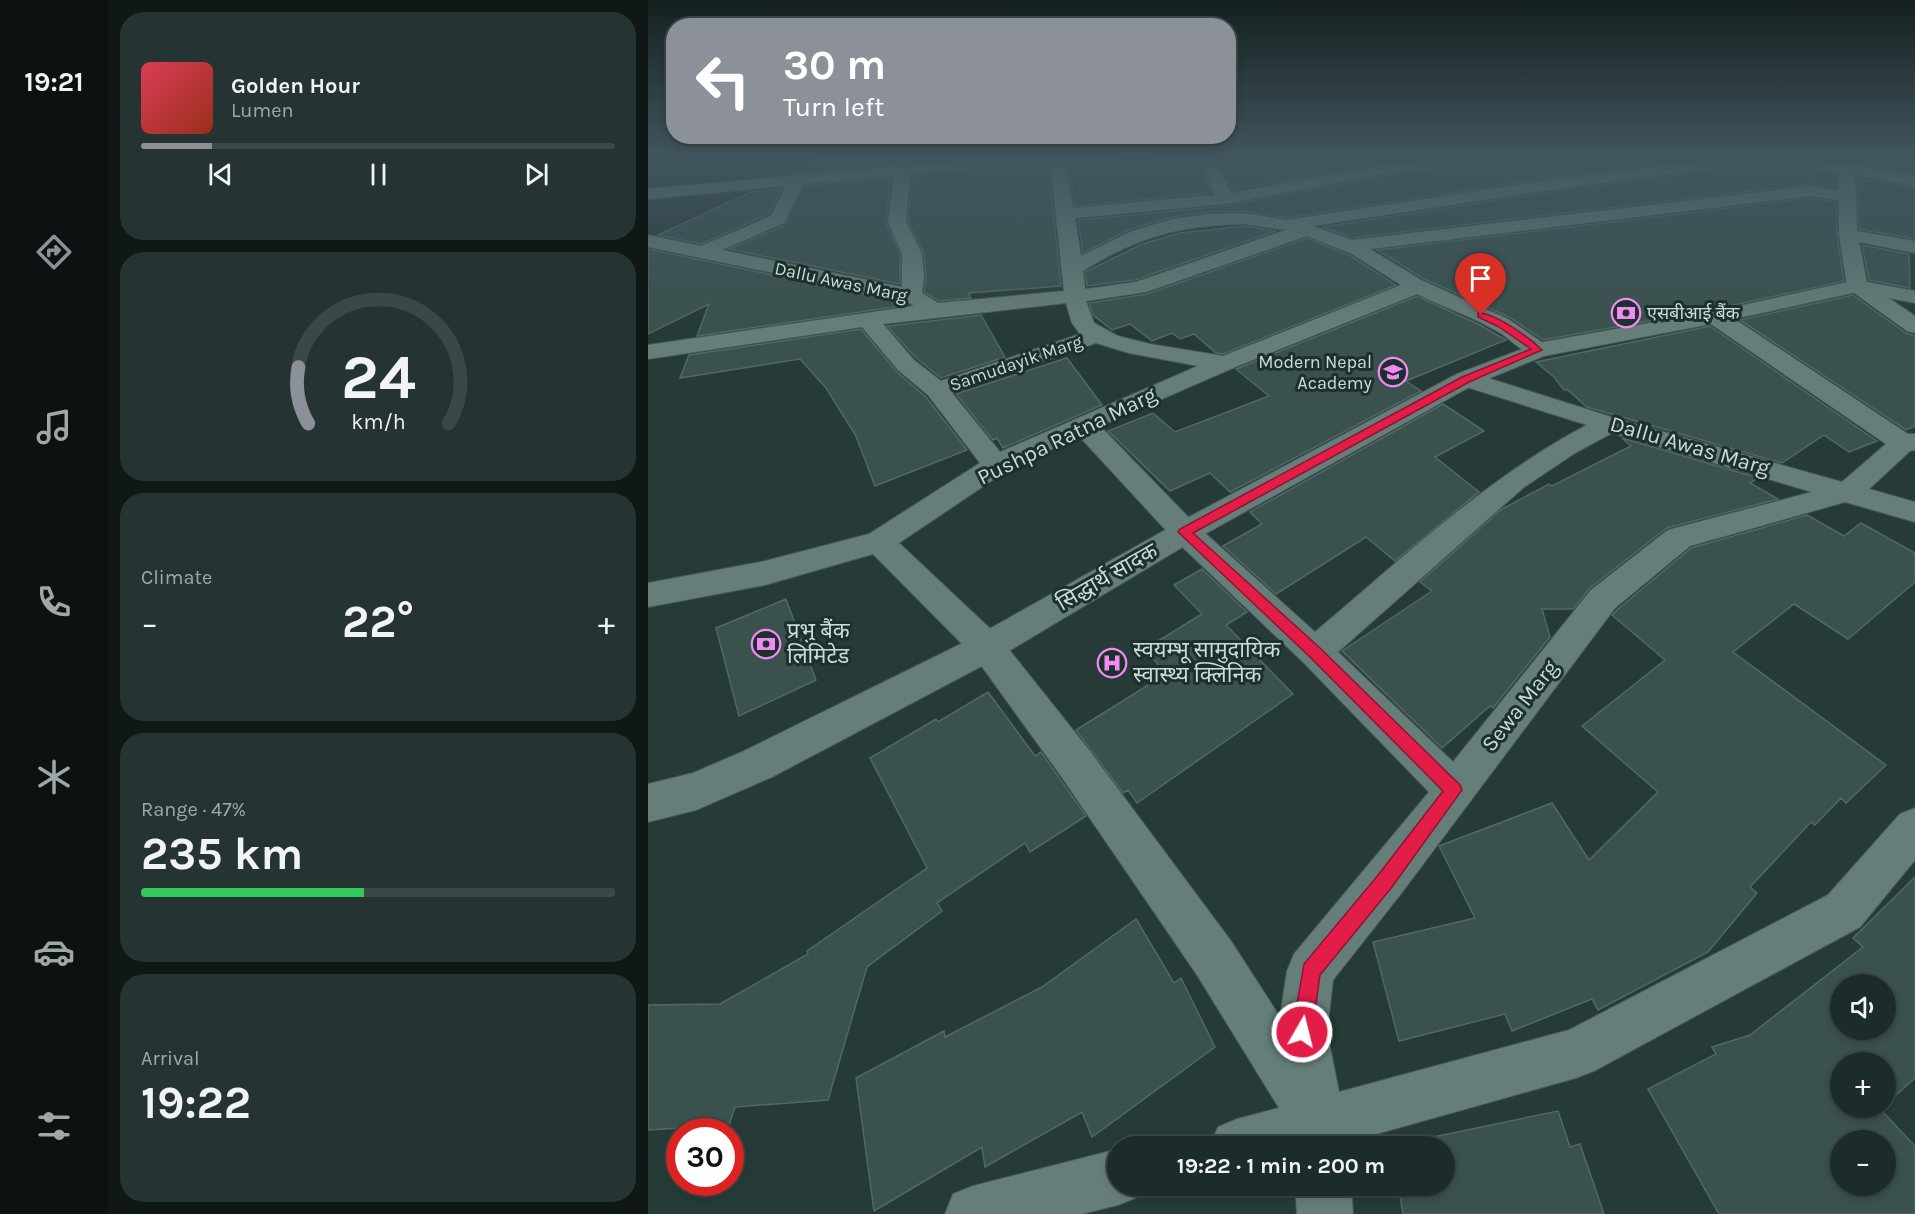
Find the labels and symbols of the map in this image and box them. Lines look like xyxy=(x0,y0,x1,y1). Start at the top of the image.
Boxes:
pin xyxy=(1455,253,1506,315)
street label: Dallu Awas Marg xyxy=(773,257,909,307)
bank icon: एसबीआई बैंक xyxy=(1610,297,1642,329)
place label: एसबीआई बैंक xyxy=(1647,302,1741,324)
street label: Samudayik Marg xyxy=(947,330,1085,396)
place label: Modern Nepal Academy xyxy=(1258,351,1373,394)
school or university icon: Modern Nepal Academy xyxy=(1377,356,1409,388)
street label: Pushpa Ratna Marg xyxy=(973,381,1161,491)
street label: Dallu Awas Marg xyxy=(1607,411,1774,481)
street label: सिद्धार्थ सादक xyxy=(1052,537,1163,616)
place label: प्रभु बैंक लिमिटेड xyxy=(787,618,851,669)
bank icon: प्रभु बैंक लिमिटेड xyxy=(750,628,782,660)
place label: स्वयम्भू सामुदायिक स्वास्थ्य क्लिनिक xyxy=(1133,637,1281,688)
hospital icon: स्वयम्भू सामुदायिक स्वास्थ्य क्लिनिक xyxy=(1096,647,1128,679)
street label: Sewa Marg xyxy=(1476,655,1564,757)
position arrow xyxy=(1270,1000,1334,1064)
speed limit sign: 30 xyxy=(666,1118,744,1196)

